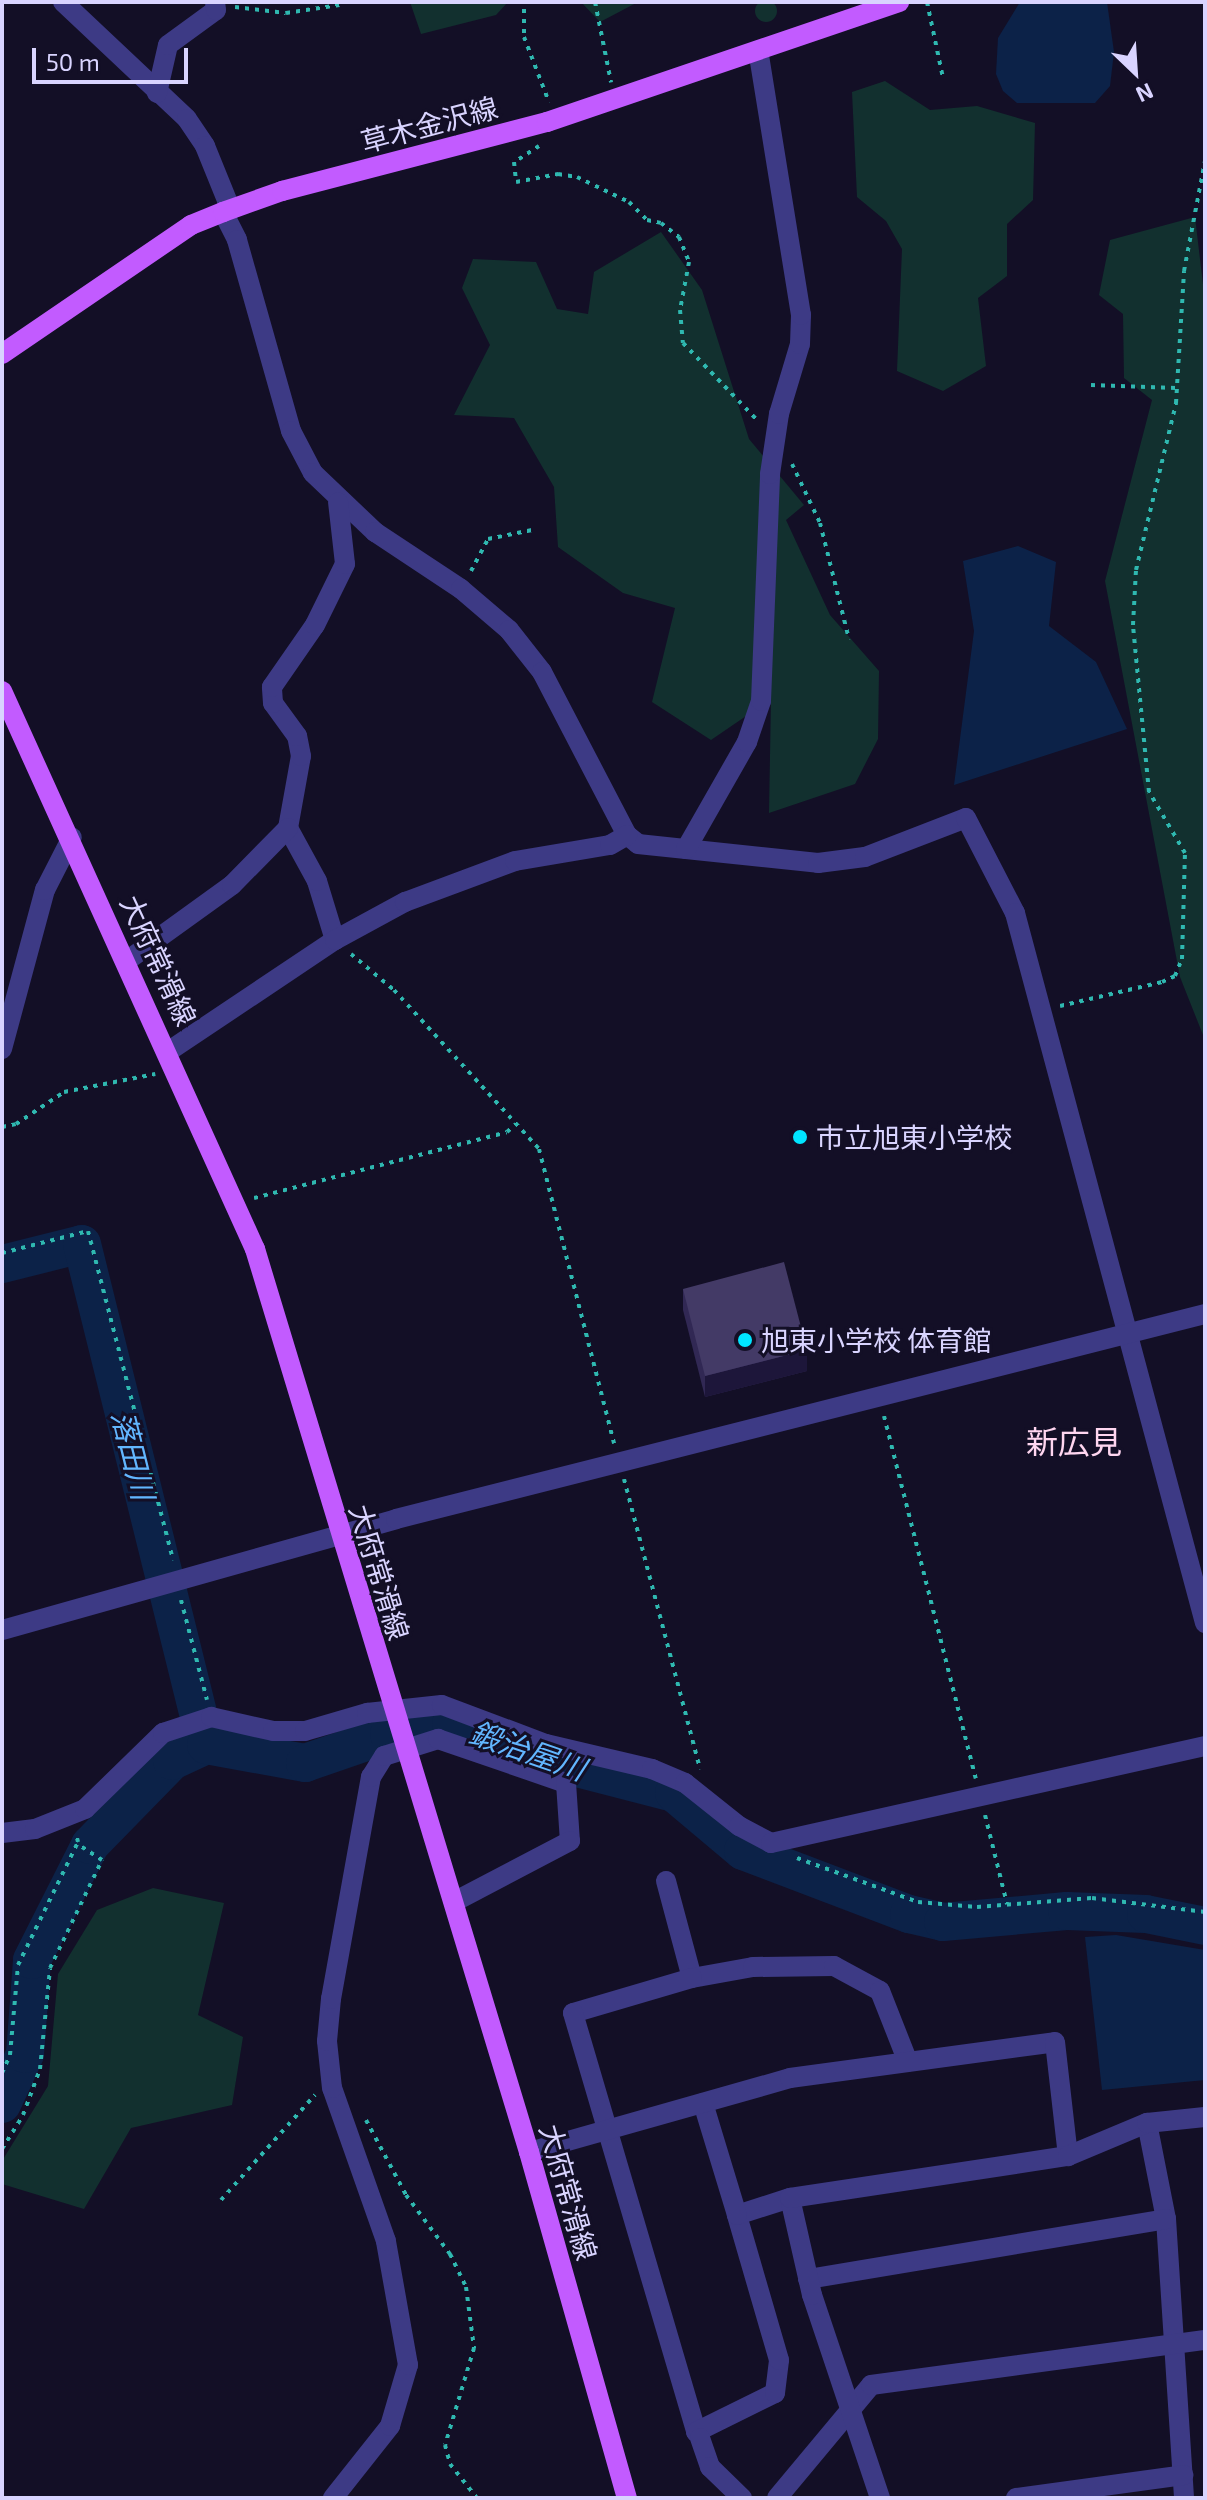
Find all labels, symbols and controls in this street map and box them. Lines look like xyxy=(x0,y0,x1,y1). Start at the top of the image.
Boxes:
scale bar xyxy=(36,32,192,82)
north arrow xyxy=(1095,32,1175,112)
text: 50 m xyxy=(46,47,100,76)
text: N xyxy=(1132,79,1158,109)
street label: 草木金沢線 xyxy=(357,90,501,158)
street label: 大府常滑線 xyxy=(114,889,204,1031)
place label: 市立旭東小学校 xyxy=(816,1120,1012,1154)
marker: 市立旭東小学校 xyxy=(791,1128,809,1146)
place label: 旭東小学校 体育館 xyxy=(761,1323,991,1357)
marker: 旭東小学校 体育館 xyxy=(736,1331,754,1349)
water label: 落田川 xyxy=(106,1407,162,1503)
district label: 新広見 xyxy=(1026,1422,1122,1460)
street label: 大府常滑線 xyxy=(343,1500,417,1644)
water label: 鍛治屋川 xyxy=(465,1713,591,1787)
street label: 大府常滑線 xyxy=(534,2120,604,2264)

